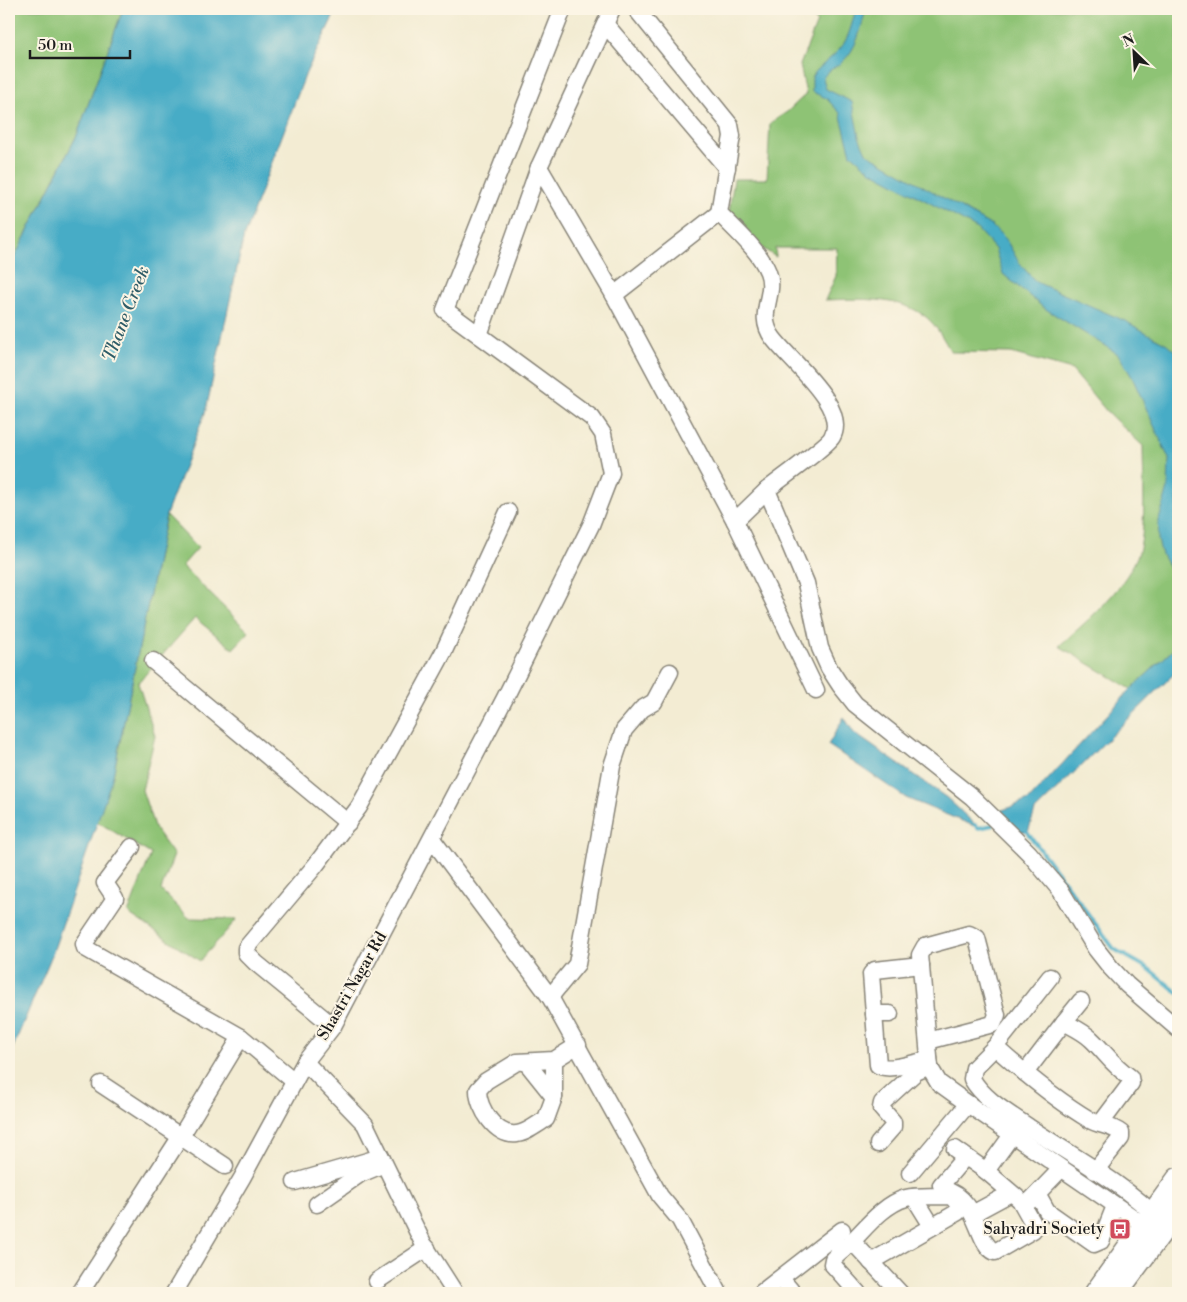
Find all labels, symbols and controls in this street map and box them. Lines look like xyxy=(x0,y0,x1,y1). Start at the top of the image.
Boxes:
scale bar xyxy=(30,28,130,60)
north arrow xyxy=(1110,28,1160,78)
text: N xyxy=(1120,31,1138,52)
text: 50 m xyxy=(38,36,72,55)
water label: Thane Creek xyxy=(97,263,155,365)
street label: Shastri Nagar Rd xyxy=(313,928,391,1044)
bus stop icon: Sahyadri Society xyxy=(1108,1217,1132,1241)
place label: Sahyadri Society xyxy=(984,1219,1104,1239)

